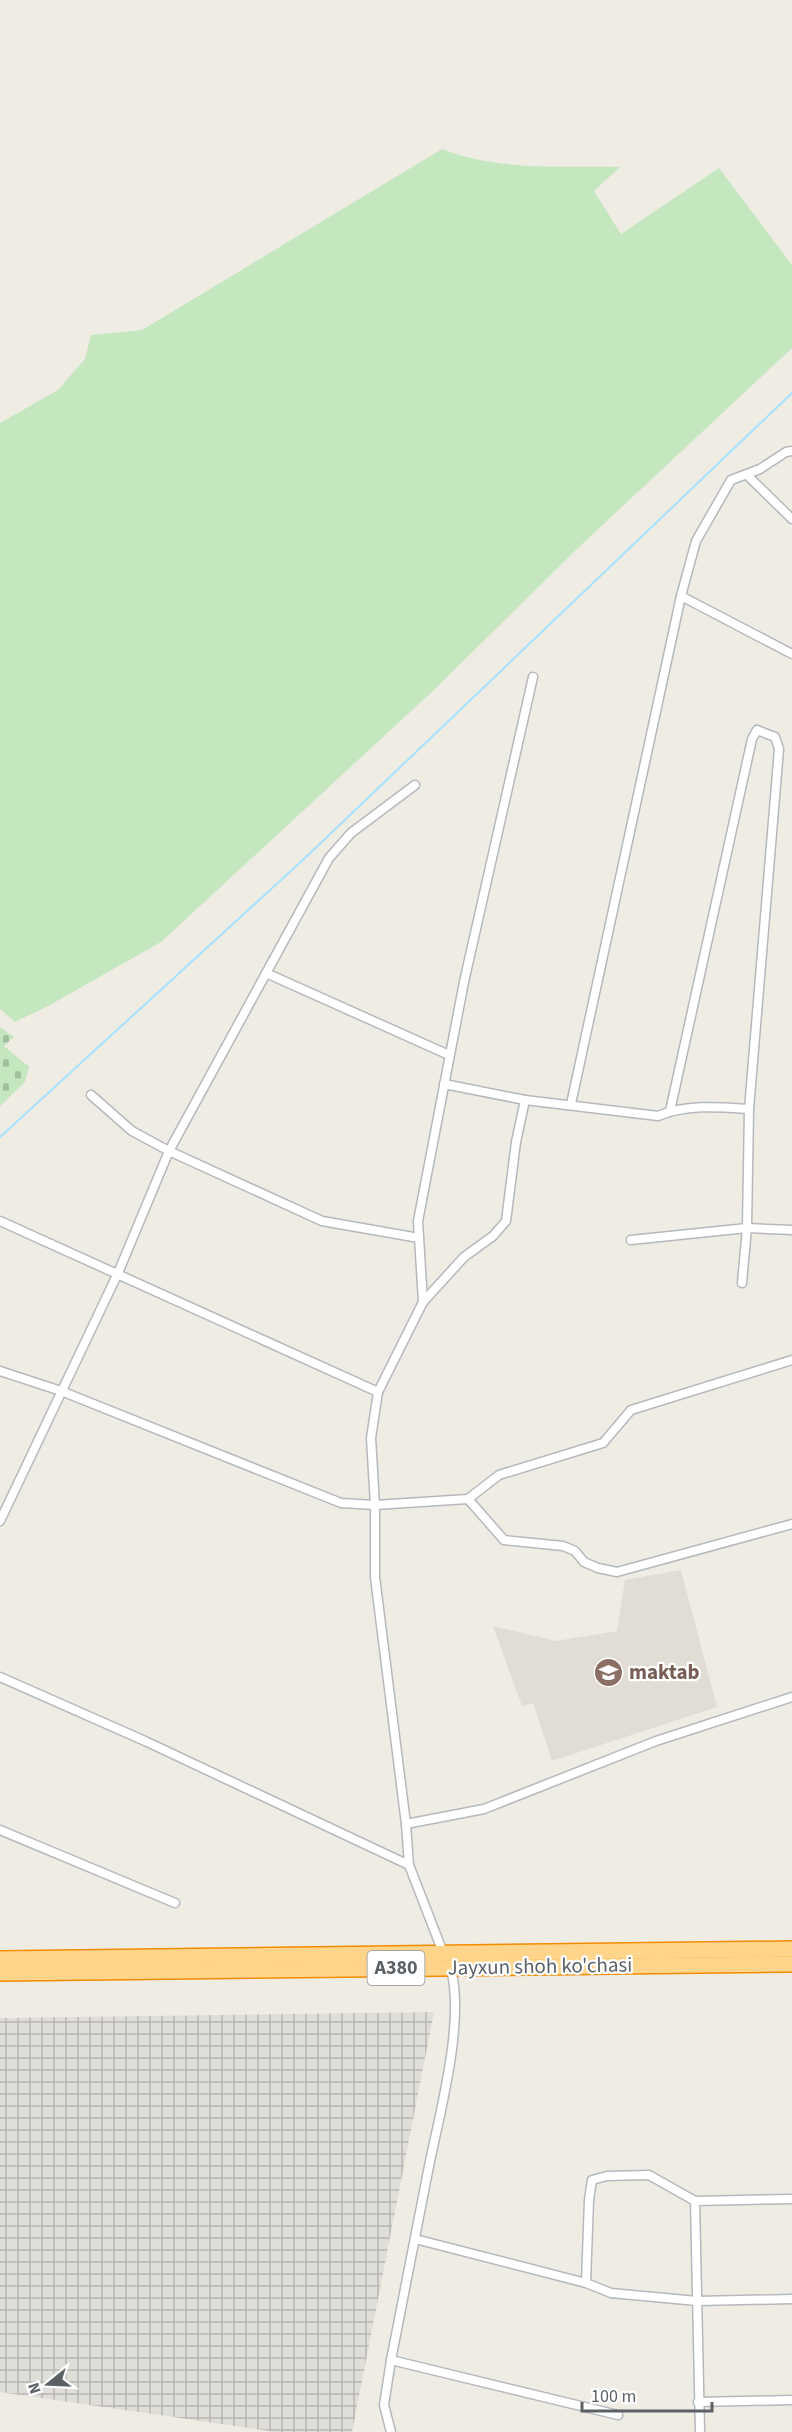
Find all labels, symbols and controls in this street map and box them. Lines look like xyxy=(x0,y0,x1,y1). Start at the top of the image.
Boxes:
school or university icon: maktab xyxy=(592,1656,624,1688)
place label: maktab xyxy=(629,1657,700,1687)
street label: Jayxun shoh ko'chasi xyxy=(447,1949,633,1983)
road number: A380 xyxy=(368,1951,424,1985)
north arrow xyxy=(18,2354,78,2414)
scale bar xyxy=(582,2375,712,2413)
text: N xyxy=(23,2380,47,2397)
text: 100 m xyxy=(591,2384,636,2409)

